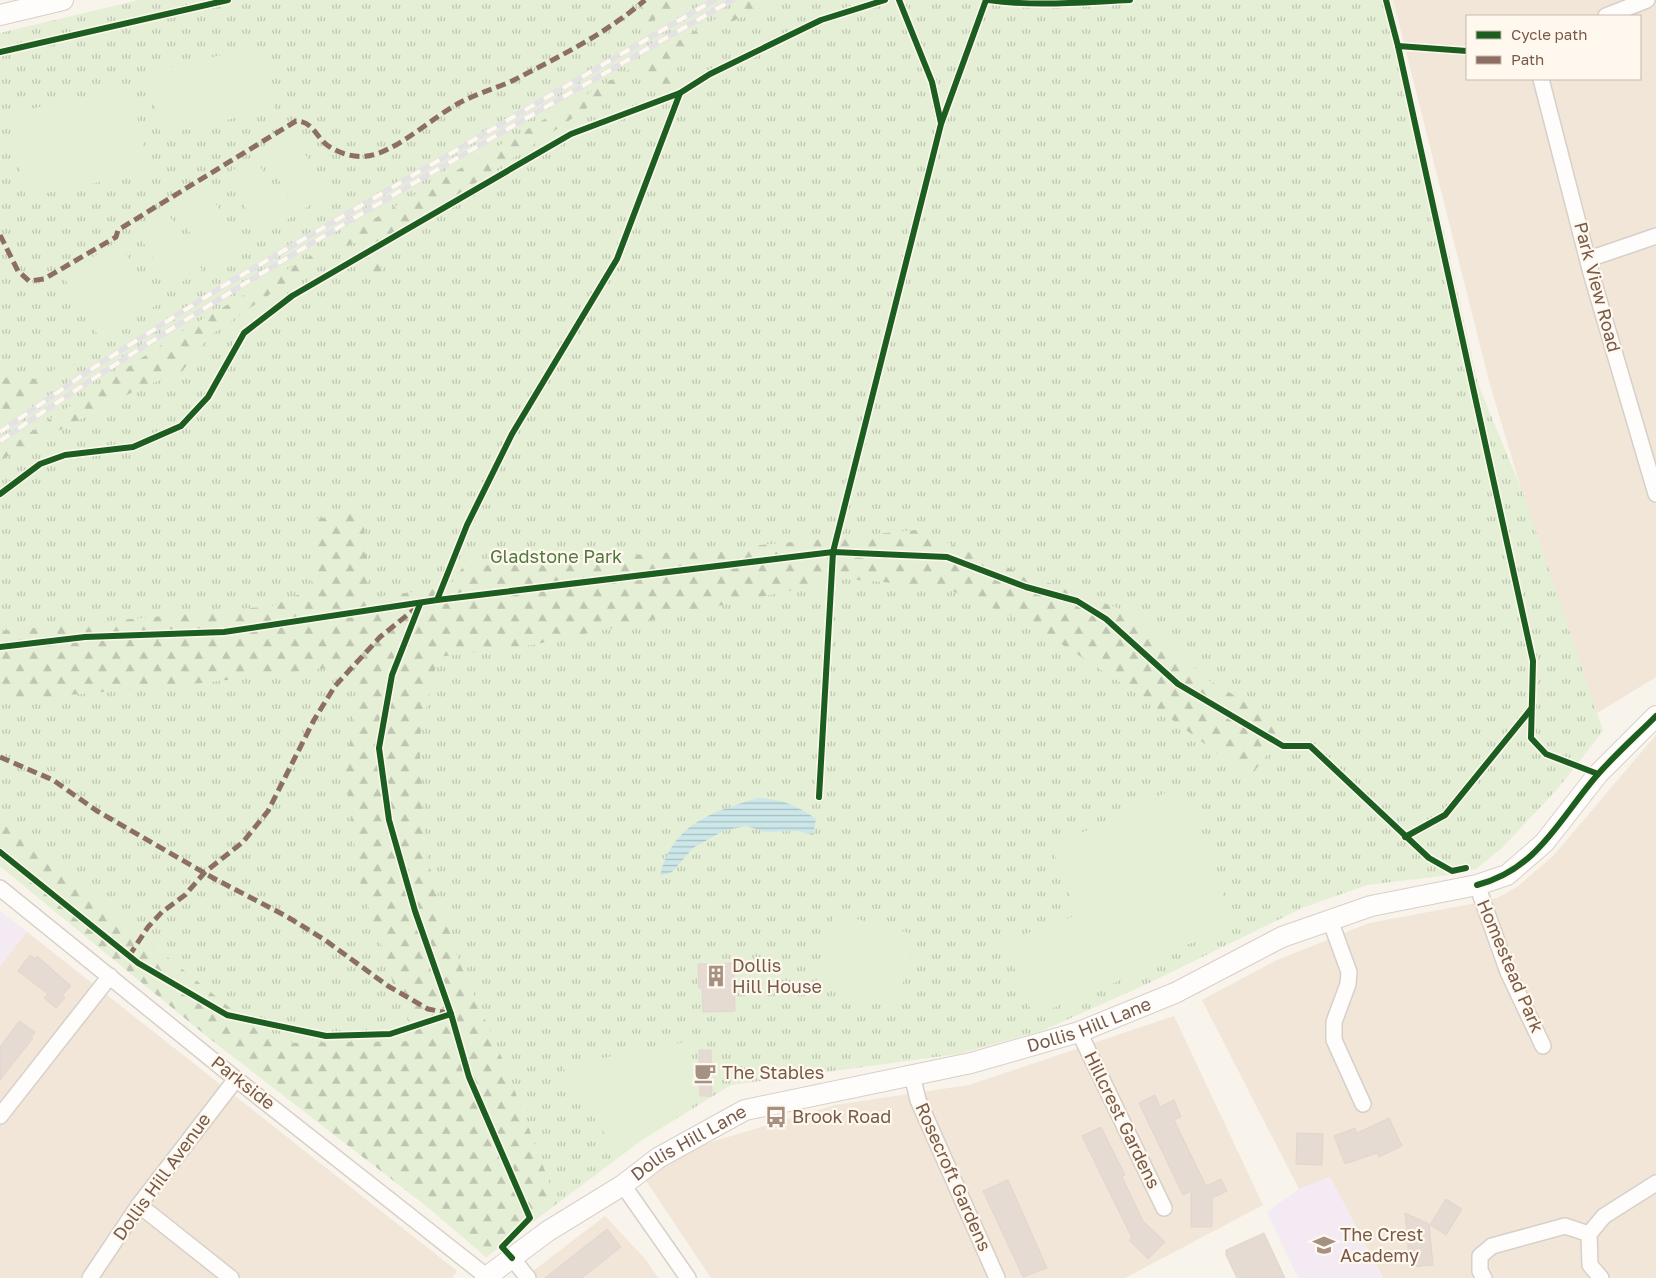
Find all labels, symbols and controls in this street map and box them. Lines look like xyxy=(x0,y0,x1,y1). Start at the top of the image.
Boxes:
legend xyxy=(1466,15,1641,80)
text: Cycle path xyxy=(1511,25,1587,43)
text: Path xyxy=(1511,50,1544,68)
street label: Park View Road xyxy=(1570,219,1626,354)
park label: Gladstone Park xyxy=(490,545,622,567)
street label: Homestead Park xyxy=(1473,896,1549,1036)
place label: Dollis Hill House xyxy=(732,954,822,997)
building icon: Dollis Hill House xyxy=(703,963,729,989)
street label: Dollis Hill Lane xyxy=(1024,992,1154,1056)
street label: Hillcrest Gardens xyxy=(1080,1047,1166,1192)
street label: Parkside xyxy=(207,1051,280,1114)
cafe icon: The Stables xyxy=(692,1060,718,1086)
place label: The Stables xyxy=(722,1061,824,1083)
street label: Dollis Hill Lane xyxy=(626,1099,750,1185)
street label: Rosecroft Gardens xyxy=(911,1099,997,1254)
bus stop icon: Brook Road xyxy=(763,1104,789,1130)
place label: Brook Road xyxy=(792,1105,891,1127)
street label: Dollis Hill Avenue xyxy=(108,1109,215,1244)
place label: The Crest Academy xyxy=(1340,1223,1423,1266)
school or university icon: The Crest Academy xyxy=(1311,1232,1337,1258)

